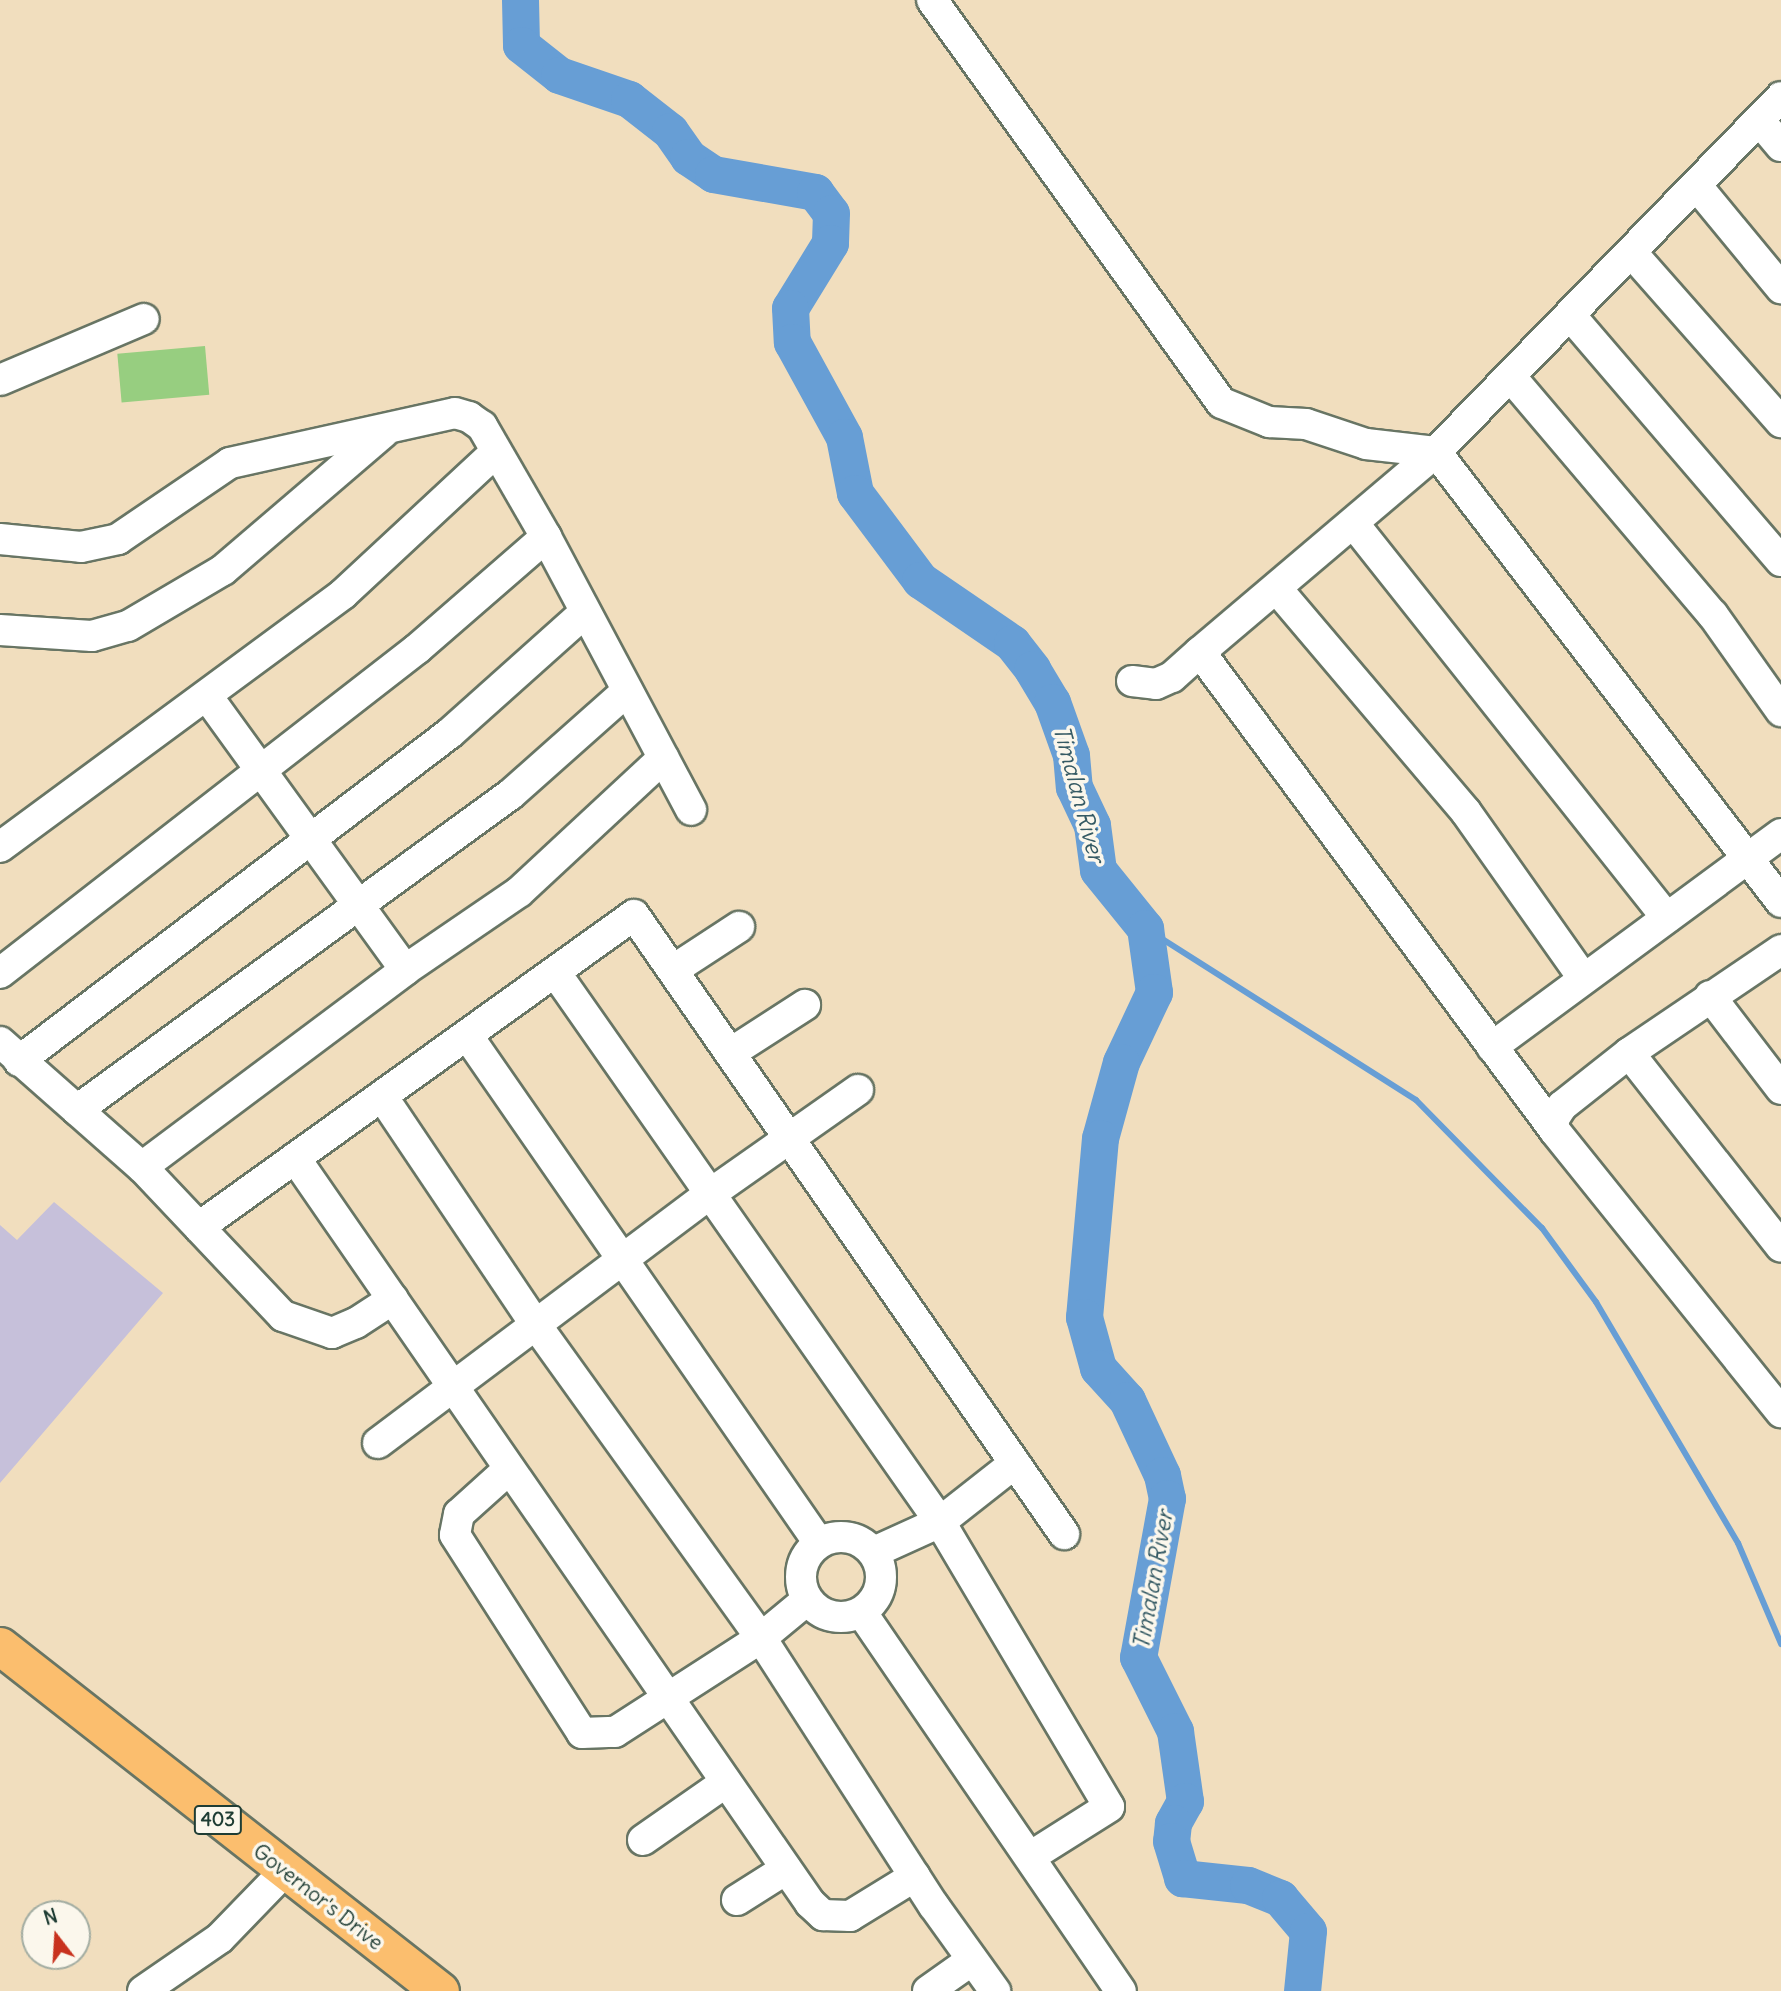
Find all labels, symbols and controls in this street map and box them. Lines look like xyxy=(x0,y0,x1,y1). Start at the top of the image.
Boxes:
water label: Timalan River xyxy=(1048,723,1110,865)
water label: Timalan River xyxy=(1127,1509,1179,1651)
road number: 403 xyxy=(194,1804,242,1836)
street label: Governor's Drive xyxy=(248,1839,388,1955)
north arrow xyxy=(21,1900,91,1970)
text: N xyxy=(41,1903,60,1930)

